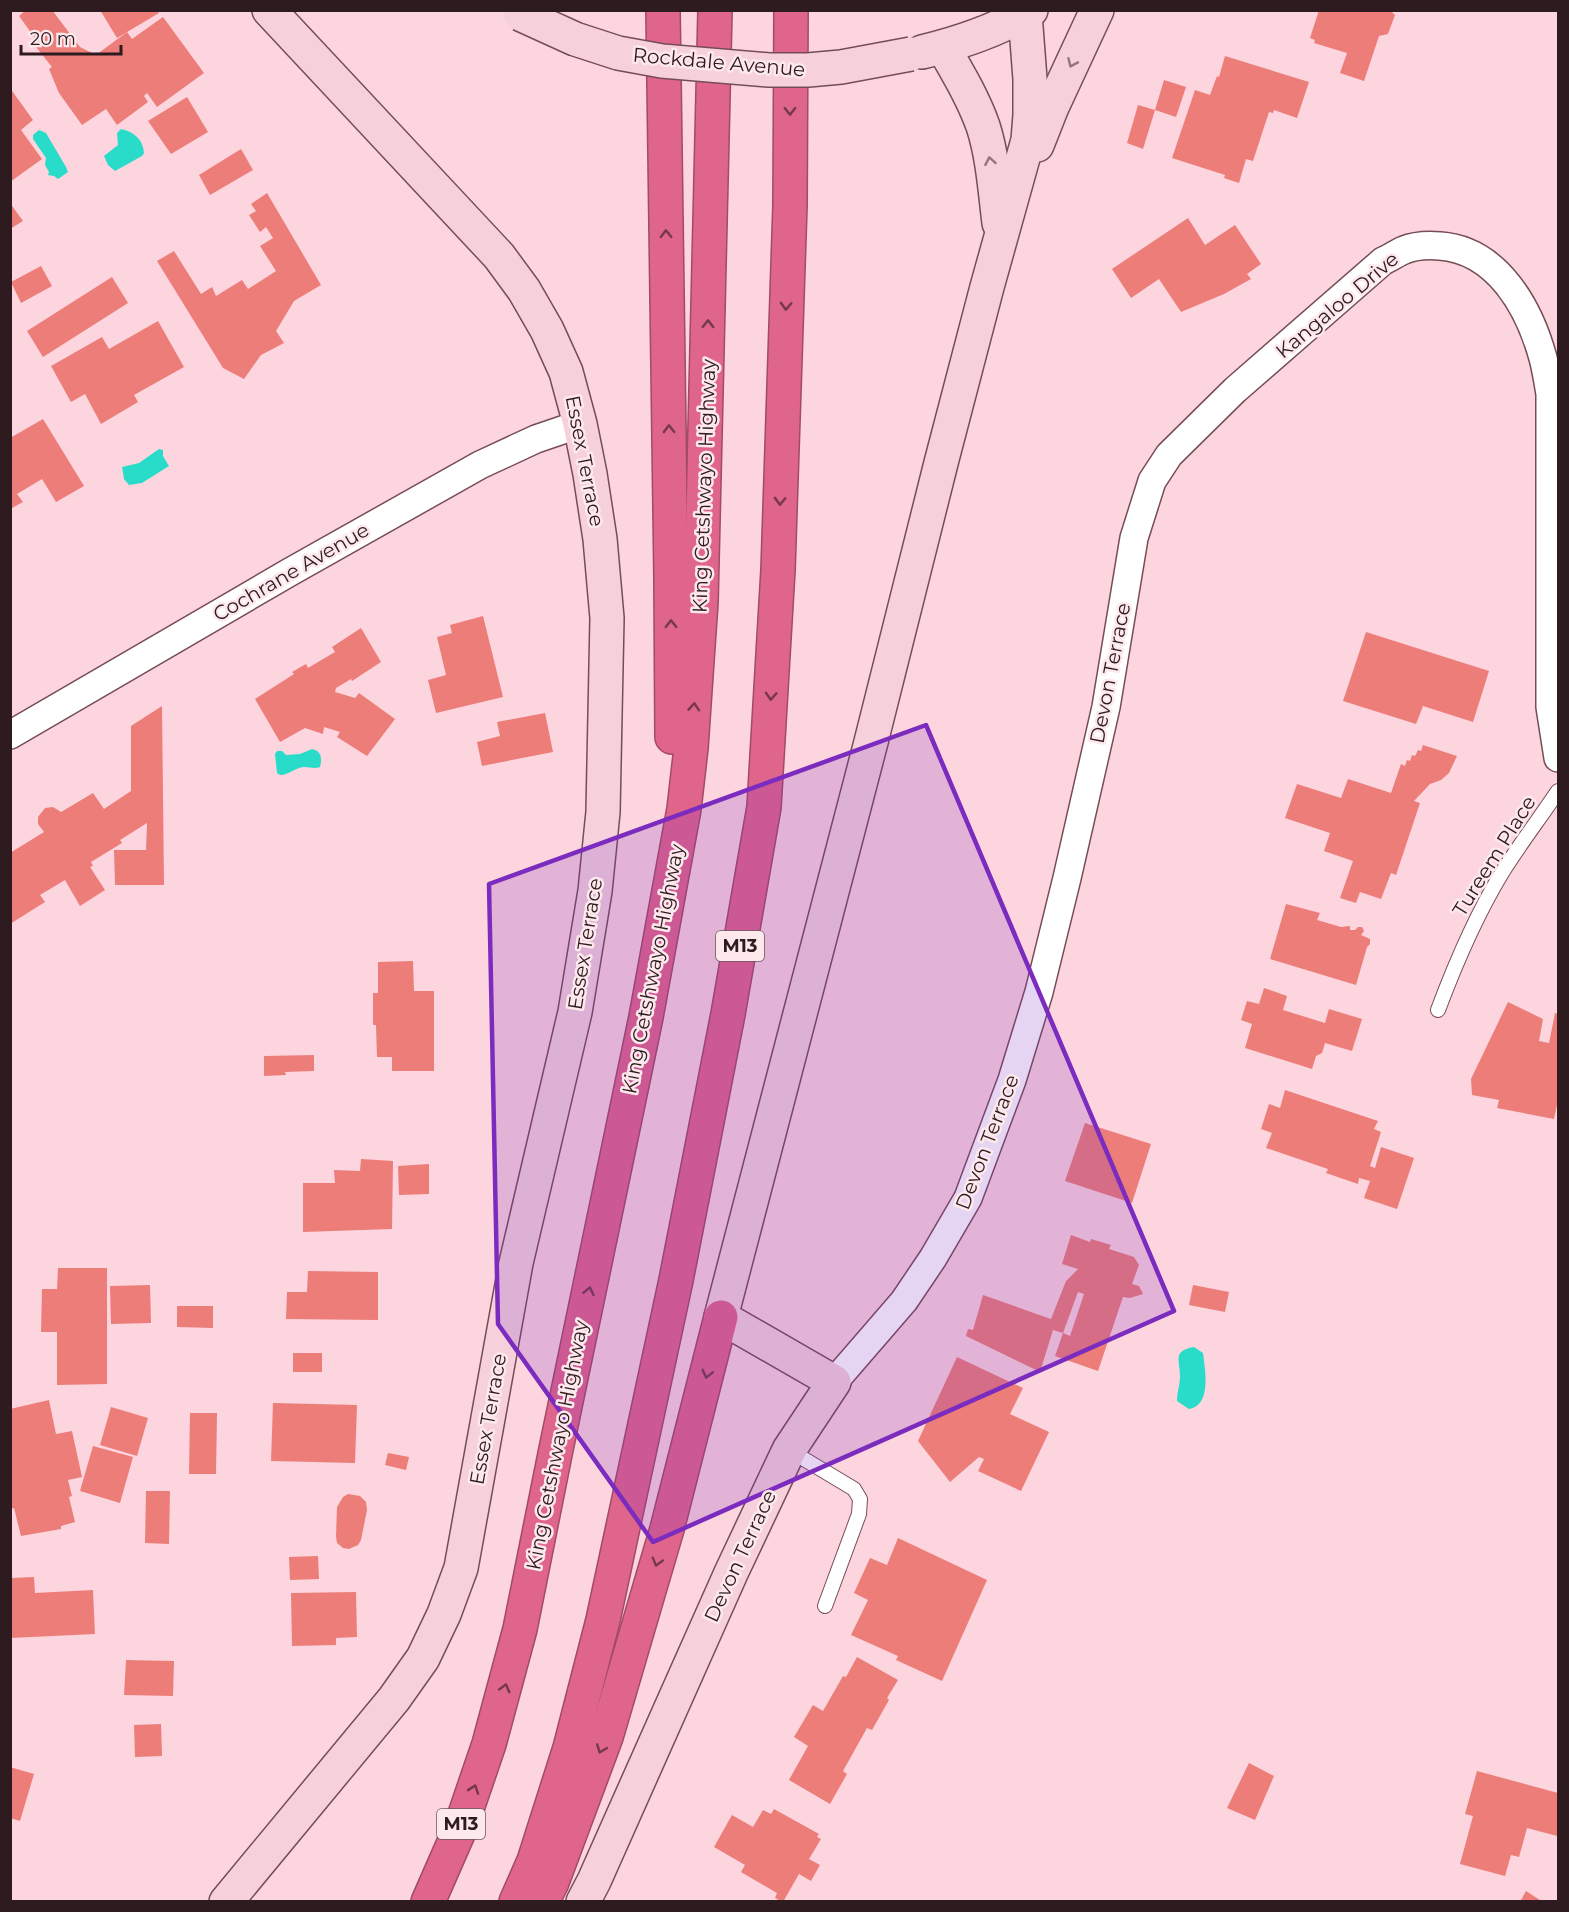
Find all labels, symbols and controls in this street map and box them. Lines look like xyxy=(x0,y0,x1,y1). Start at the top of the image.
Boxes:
scale bar xyxy=(21,18,122,56)
text: 20 m xyxy=(30,28,76,50)
street label: Rockdale Avenue xyxy=(632,42,806,82)
one-way arrow xyxy=(1067,57,1079,68)
one-way arrow xyxy=(784,106,796,115)
one-way arrow xyxy=(984,156,997,166)
one-way arrow xyxy=(660,229,672,238)
street label: Kangaloo Drive xyxy=(1271,247,1403,363)
one-way arrow xyxy=(780,301,793,310)
one-way arrow xyxy=(702,319,714,328)
street label: King Cetshwayo Highway xyxy=(688,358,720,613)
street label: Essex Terrace xyxy=(561,393,609,529)
one-way arrow xyxy=(663,424,675,433)
one-way arrow xyxy=(774,496,787,505)
street label: Cochrane Avenue xyxy=(209,518,373,626)
street label: Devon Terrace xyxy=(1085,601,1135,745)
one-way arrow xyxy=(665,619,678,628)
one-way arrow xyxy=(765,691,778,700)
one-way arrow xyxy=(687,703,700,712)
street label: Tureem Place xyxy=(1447,791,1541,921)
street label: King Cetshwayo Highway xyxy=(617,842,689,1096)
street label: Essex Terrace xyxy=(563,876,607,1012)
road number: M13 xyxy=(716,931,764,961)
street label: Devon Terrace xyxy=(950,1071,1024,1213)
one-way arrow xyxy=(581,1287,594,1297)
street label: King Cetshwayo Highway xyxy=(521,1318,593,1572)
street label: Essex Terrace xyxy=(465,1351,511,1487)
one-way arrow xyxy=(701,1369,714,1379)
street label: Devon Terrace xyxy=(699,1486,781,1626)
one-way arrow xyxy=(652,1557,664,1567)
one-way arrow xyxy=(497,1683,510,1693)
one-way arrow xyxy=(596,1743,609,1754)
one-way arrow xyxy=(466,1784,479,1795)
road number: M13 xyxy=(437,1809,485,1839)

